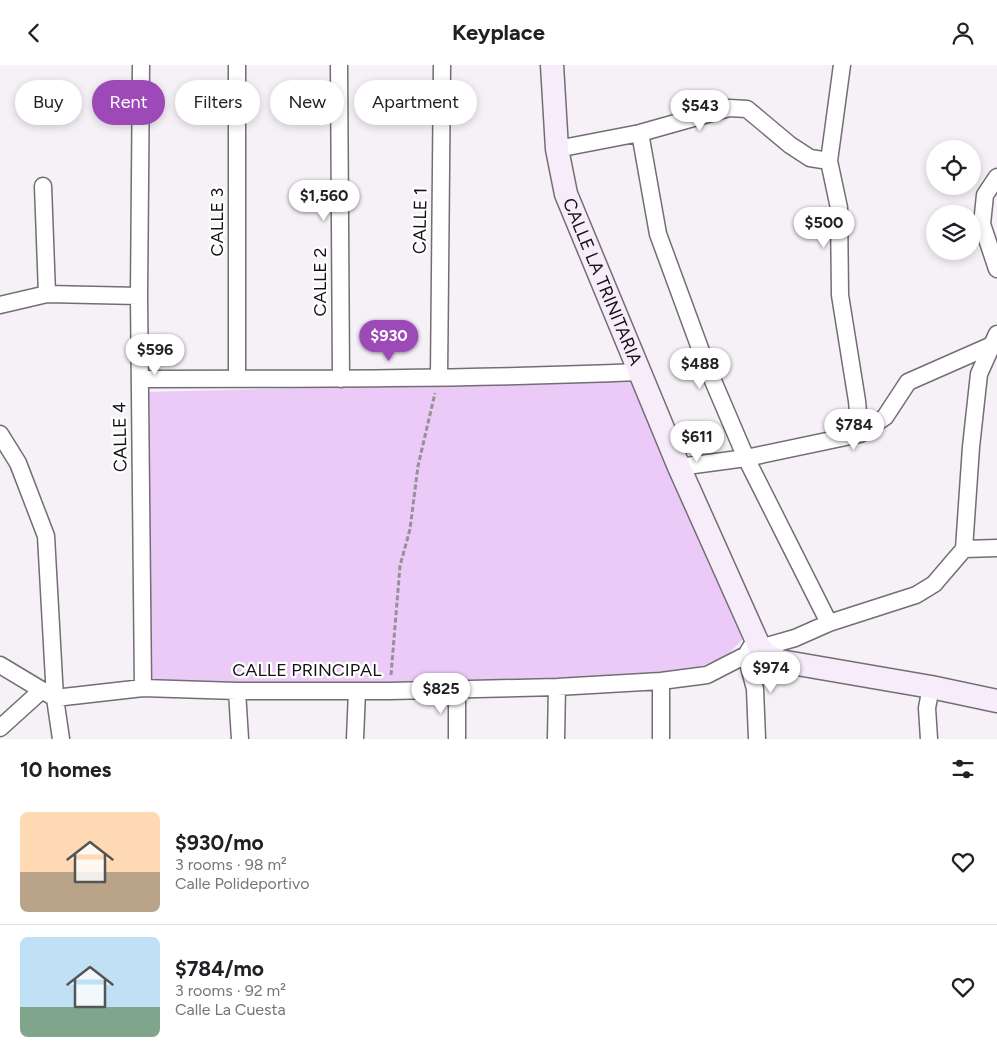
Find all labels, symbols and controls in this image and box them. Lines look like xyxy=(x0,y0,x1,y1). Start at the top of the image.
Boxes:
icon: back xyxy=(20,19,48,47)
text: Keyplace xyxy=(452,19,545,46)
icon: person xyxy=(949,19,977,47)
chip: Buy xyxy=(15,80,82,125)
chip: Rent xyxy=(92,80,165,125)
chip: Filters xyxy=(175,80,260,125)
chip: New xyxy=(270,80,344,125)
chip: Apartment xyxy=(354,80,477,125)
pin: $543 xyxy=(670,89,730,132)
text: $543 xyxy=(681,96,719,115)
map controls xyxy=(926,140,981,260)
button: locate xyxy=(926,140,981,195)
pin: $1,560 xyxy=(283,179,365,222)
text: $1,560 xyxy=(300,186,348,205)
street label: CALLE 3 xyxy=(206,188,228,256)
street label: CALLE 1 xyxy=(408,188,432,254)
street label: CALLE LA TRINITARIA xyxy=(558,195,647,369)
button: layers xyxy=(926,205,981,260)
pin: $500 xyxy=(794,207,854,249)
text: $500 xyxy=(805,213,843,232)
street label: CALLE 2 xyxy=(309,247,331,317)
pin: $930 xyxy=(359,319,419,362)
text: $930 xyxy=(370,326,408,345)
pin: $596 xyxy=(125,333,185,376)
text: $596 xyxy=(137,340,173,359)
pin: $488 xyxy=(670,347,730,390)
text: $488 xyxy=(681,354,719,373)
street label: CALLE 4 xyxy=(108,402,132,472)
pin: $784 xyxy=(824,409,884,451)
text: $784 xyxy=(835,415,873,434)
pin: $611 xyxy=(667,421,727,463)
text: $611 xyxy=(681,427,713,446)
pin: $974 xyxy=(741,651,801,694)
text: $974 xyxy=(752,658,790,677)
street label: CALLE PRINCIPAL xyxy=(232,659,382,681)
pin: $825 xyxy=(411,673,471,715)
text: $825 xyxy=(422,679,460,698)
icon: filters xyxy=(949,755,977,783)
text: 10 homes xyxy=(20,757,111,782)
text: $930/mo xyxy=(175,830,264,855)
icon: home xyxy=(60,832,120,892)
icon: heart xyxy=(949,848,977,876)
text: 3 rooms · 98 m² xyxy=(175,855,287,874)
text: Calle Polideportivo xyxy=(175,874,309,893)
text: $784/mo xyxy=(175,956,264,981)
icon: home xyxy=(60,957,120,1017)
icon: heart xyxy=(949,973,977,1001)
text: 3 rooms · 92 m² xyxy=(175,981,286,1000)
text: Calle La Cuesta xyxy=(175,1000,286,1019)

